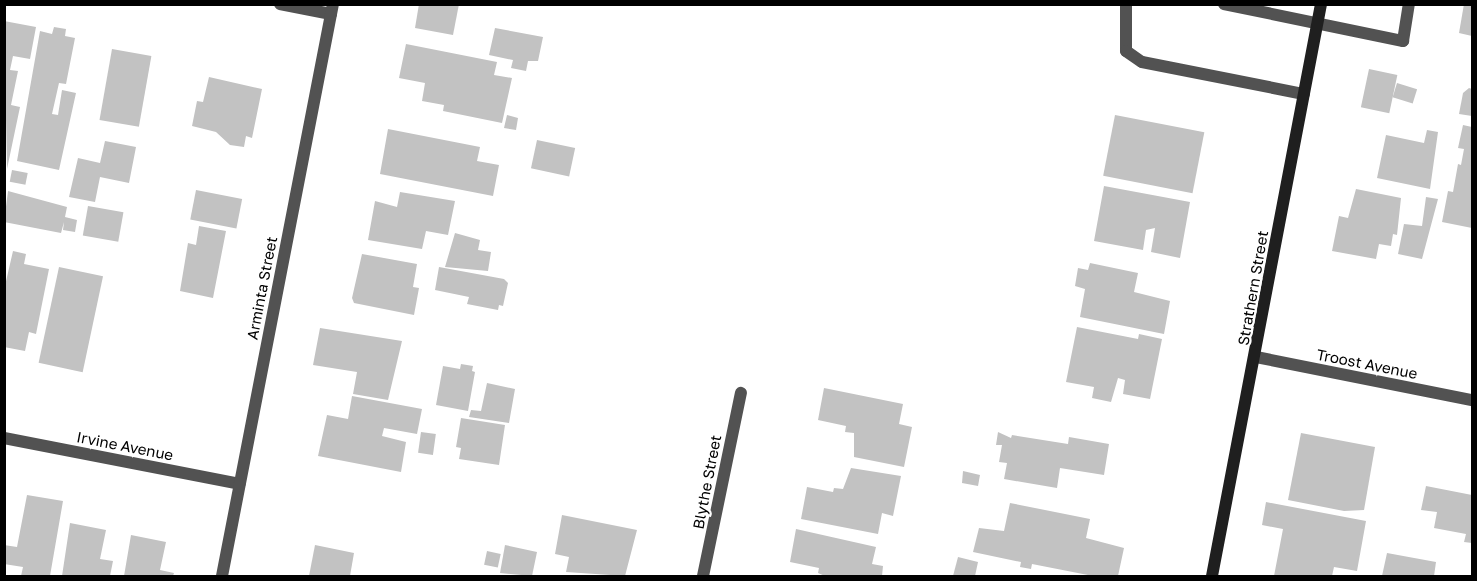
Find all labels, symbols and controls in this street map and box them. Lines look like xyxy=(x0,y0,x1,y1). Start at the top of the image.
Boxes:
street label: Strathern Street xyxy=(1234,229,1272,347)
street label: Arminta Street xyxy=(243,235,281,341)
street label: Troost Avenue xyxy=(1315,345,1419,383)
street label: Irvine Avenue xyxy=(75,428,175,464)
street label: Blythe Street xyxy=(689,433,725,531)

